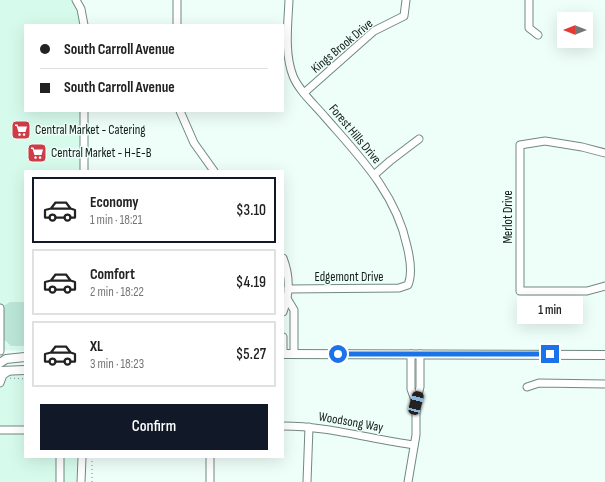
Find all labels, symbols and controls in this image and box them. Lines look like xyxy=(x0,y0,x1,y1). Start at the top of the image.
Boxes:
north arrow xyxy=(557,12,593,48)
map controls xyxy=(557,12,593,48)
street label: Kings Brook Drive xyxy=(308,16,376,76)
text: South Carroll Avenue xyxy=(64,40,175,59)
text: South Carroll Avenue xyxy=(64,78,175,97)
street label: Forest Hills Drive xyxy=(325,101,385,167)
supermarket icon: Central Market - Catering xyxy=(10,119,32,141)
place label: Central Market - Catering xyxy=(35,122,145,138)
supermarket icon: Central Market - H-E-B xyxy=(26,142,48,164)
place label: Central Market - H-E-B xyxy=(51,145,152,161)
street label: Merlot Drive xyxy=(500,190,516,244)
icon: car xyxy=(42,192,78,228)
text: Economy xyxy=(90,193,139,212)
text: $3.10 xyxy=(236,201,266,220)
text: 1 min · 18:21 xyxy=(90,212,142,228)
icon: car xyxy=(42,264,78,300)
text: Comfort xyxy=(90,265,135,284)
street label: Edgemont Drive xyxy=(314,269,384,285)
text: $4.19 xyxy=(236,273,266,292)
text: 2 min · 18:22 xyxy=(90,284,144,300)
callout: 1 min xyxy=(517,296,583,324)
text: 1 min xyxy=(538,302,562,318)
icon: car xyxy=(42,336,78,372)
text: XL xyxy=(90,337,103,356)
text: $5.27 xyxy=(236,345,266,364)
route start xyxy=(329,345,347,363)
route end xyxy=(541,345,559,363)
text: 3 min · 18:23 xyxy=(90,356,144,372)
car xyxy=(407,390,425,416)
button: Confirm xyxy=(40,404,268,450)
street label: Woodsong Way xyxy=(317,408,385,436)

